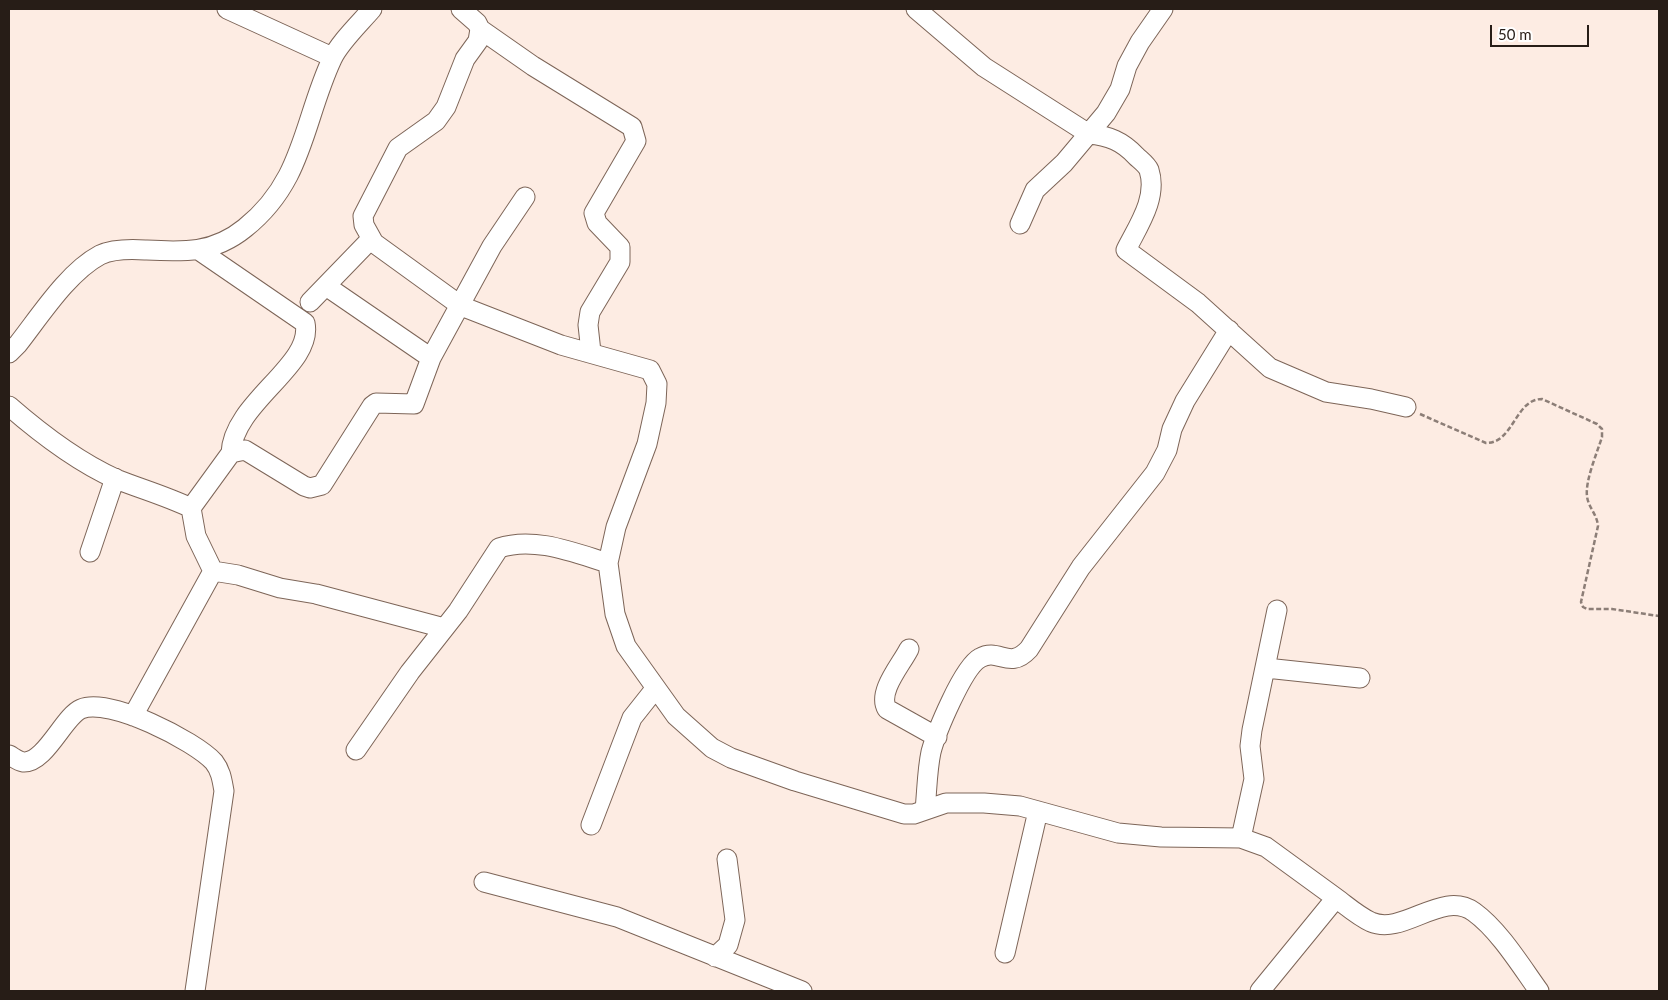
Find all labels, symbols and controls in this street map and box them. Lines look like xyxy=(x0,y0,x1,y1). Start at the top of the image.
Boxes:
scale bar xyxy=(1493,15,1592,47)
text: 50 m xyxy=(1498,25,1532,43)

